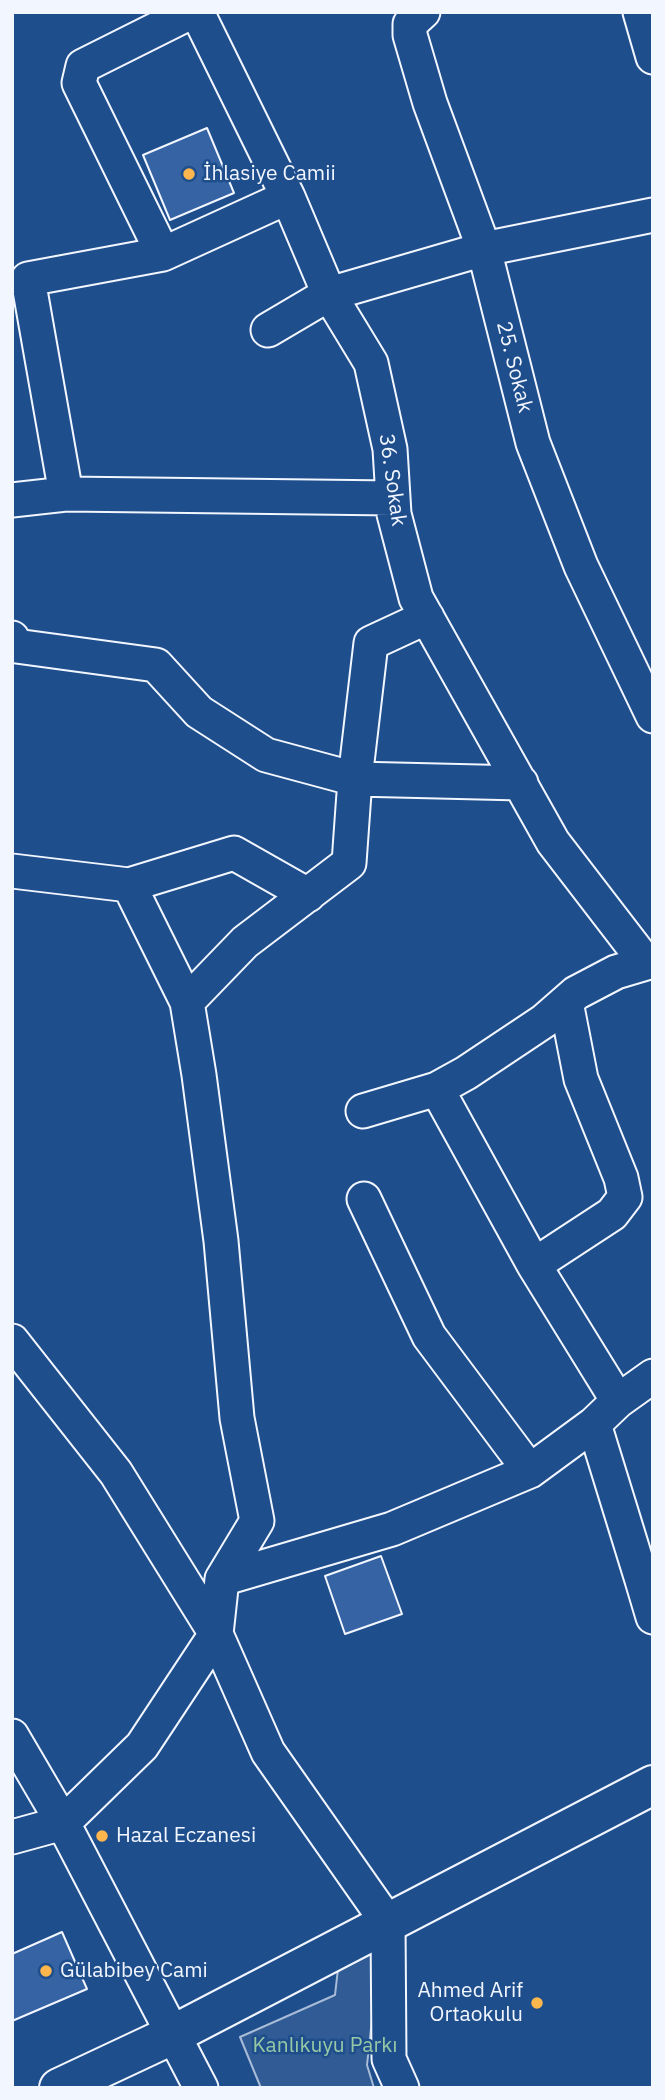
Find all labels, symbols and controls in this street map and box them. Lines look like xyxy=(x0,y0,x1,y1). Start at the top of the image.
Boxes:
place label: İhlasiye Camii xyxy=(203,161,336,187)
marker: İhlasiye Camii xyxy=(181,166,197,182)
street label: 25. Sokak xyxy=(491,319,537,415)
street label: 36. Sokak xyxy=(373,432,411,528)
place label: Hazal Eczanesi xyxy=(116,1823,256,1849)
marker: Hazal Eczanesi xyxy=(94,1828,110,1844)
place label: Gülabibey Cami xyxy=(60,1958,208,1984)
marker: Gülabibey Cami xyxy=(38,1963,54,1979)
place label: Ahmed Arif Ortaokulu xyxy=(417,1978,523,2028)
marker: Ahmed Arif Ortaokulu xyxy=(529,1995,545,2011)
park label: Kanlıkuyu Parkı xyxy=(252,2033,398,2059)

